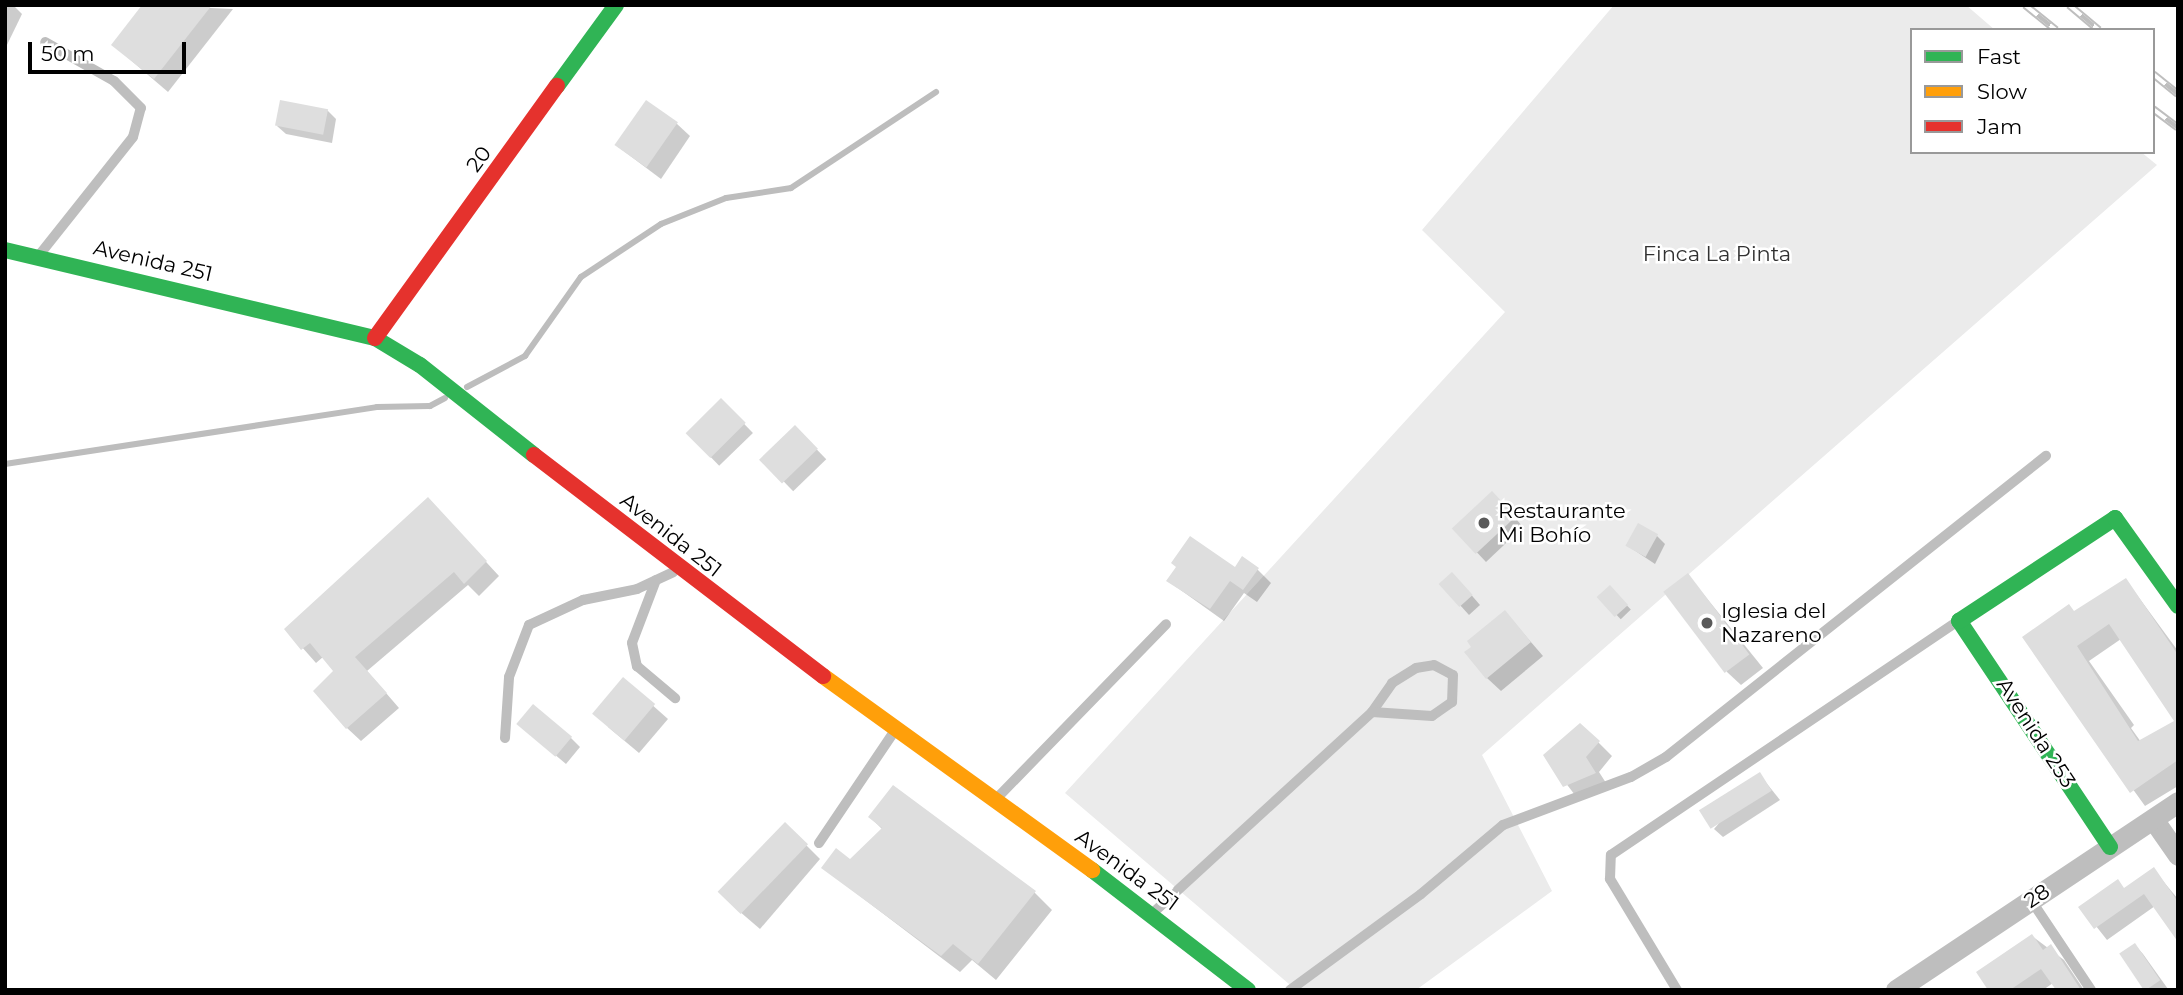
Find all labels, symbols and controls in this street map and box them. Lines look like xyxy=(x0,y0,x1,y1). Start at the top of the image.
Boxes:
scale bar xyxy=(32,28,189,72)
legend xyxy=(1910,28,2155,154)
text: 50 m xyxy=(41,41,95,66)
text: Fast xyxy=(1977,44,2021,69)
text: Slow xyxy=(1977,79,2027,104)
text: Jam xyxy=(1977,114,2022,139)
street label: 20 xyxy=(461,141,497,177)
street label: Avenida 251 xyxy=(91,235,215,287)
park label: Finca La Pinta xyxy=(1643,241,1791,267)
street label: Avenida 251 xyxy=(615,488,727,582)
place label: Restaurante Mi Bohío xyxy=(1498,498,1626,548)
marker: Restaurante Mi Bohío xyxy=(1476,515,1492,531)
place label: Iglesia del Nazareno xyxy=(1721,598,1826,648)
marker: Iglesia del Nazareno xyxy=(1699,615,1715,631)
street label: Avenida 253 xyxy=(1991,673,2081,793)
street label: Avenida 251 xyxy=(1070,824,1184,916)
street label: 28 xyxy=(2019,878,2055,914)

